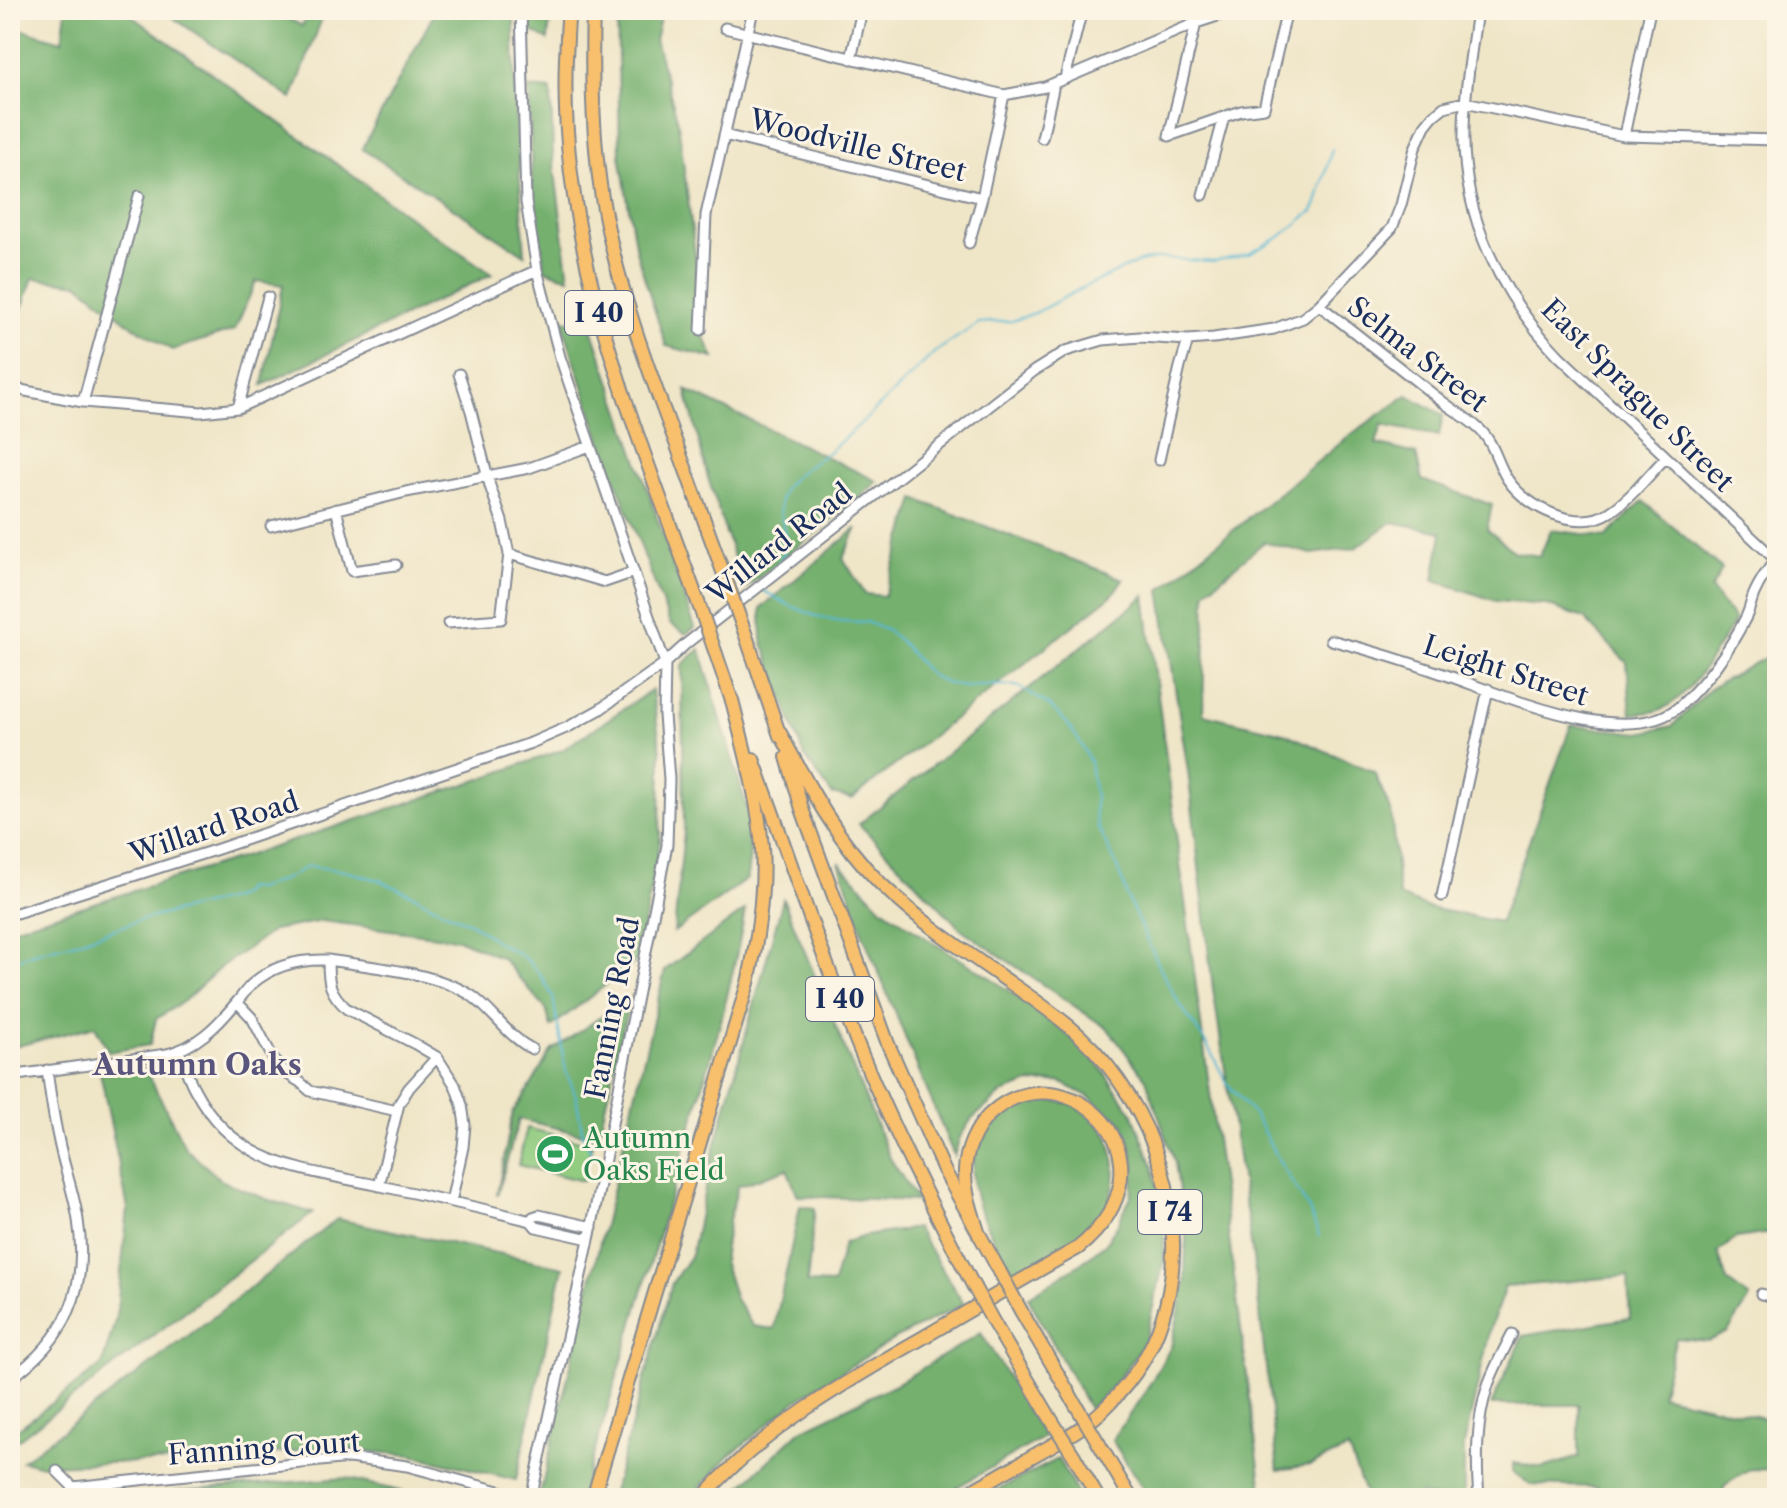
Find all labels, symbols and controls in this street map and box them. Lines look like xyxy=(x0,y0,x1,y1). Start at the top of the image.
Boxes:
street label: Woodville Street xyxy=(745,101,970,188)
street label: Selma Street xyxy=(1341,289,1495,419)
road number: I 40 xyxy=(565,291,633,335)
street label: East Sprague Street xyxy=(1535,292,1741,498)
street label: Willard Road xyxy=(698,476,859,611)
street label: Leight Street xyxy=(1419,627,1593,713)
street label: Willard Road xyxy=(124,784,303,871)
street label: Fanning Road xyxy=(578,914,646,1102)
road number: I 40 xyxy=(806,977,874,1021)
district label: Autumn Oaks xyxy=(91,1046,302,1083)
place label: Autumn Oaks Field xyxy=(582,1121,725,1187)
sports icon: Autumn Oaks Field xyxy=(534,1133,576,1175)
road number: I 74 xyxy=(1138,1190,1202,1234)
street label: Fanning Court xyxy=(167,1424,362,1472)

